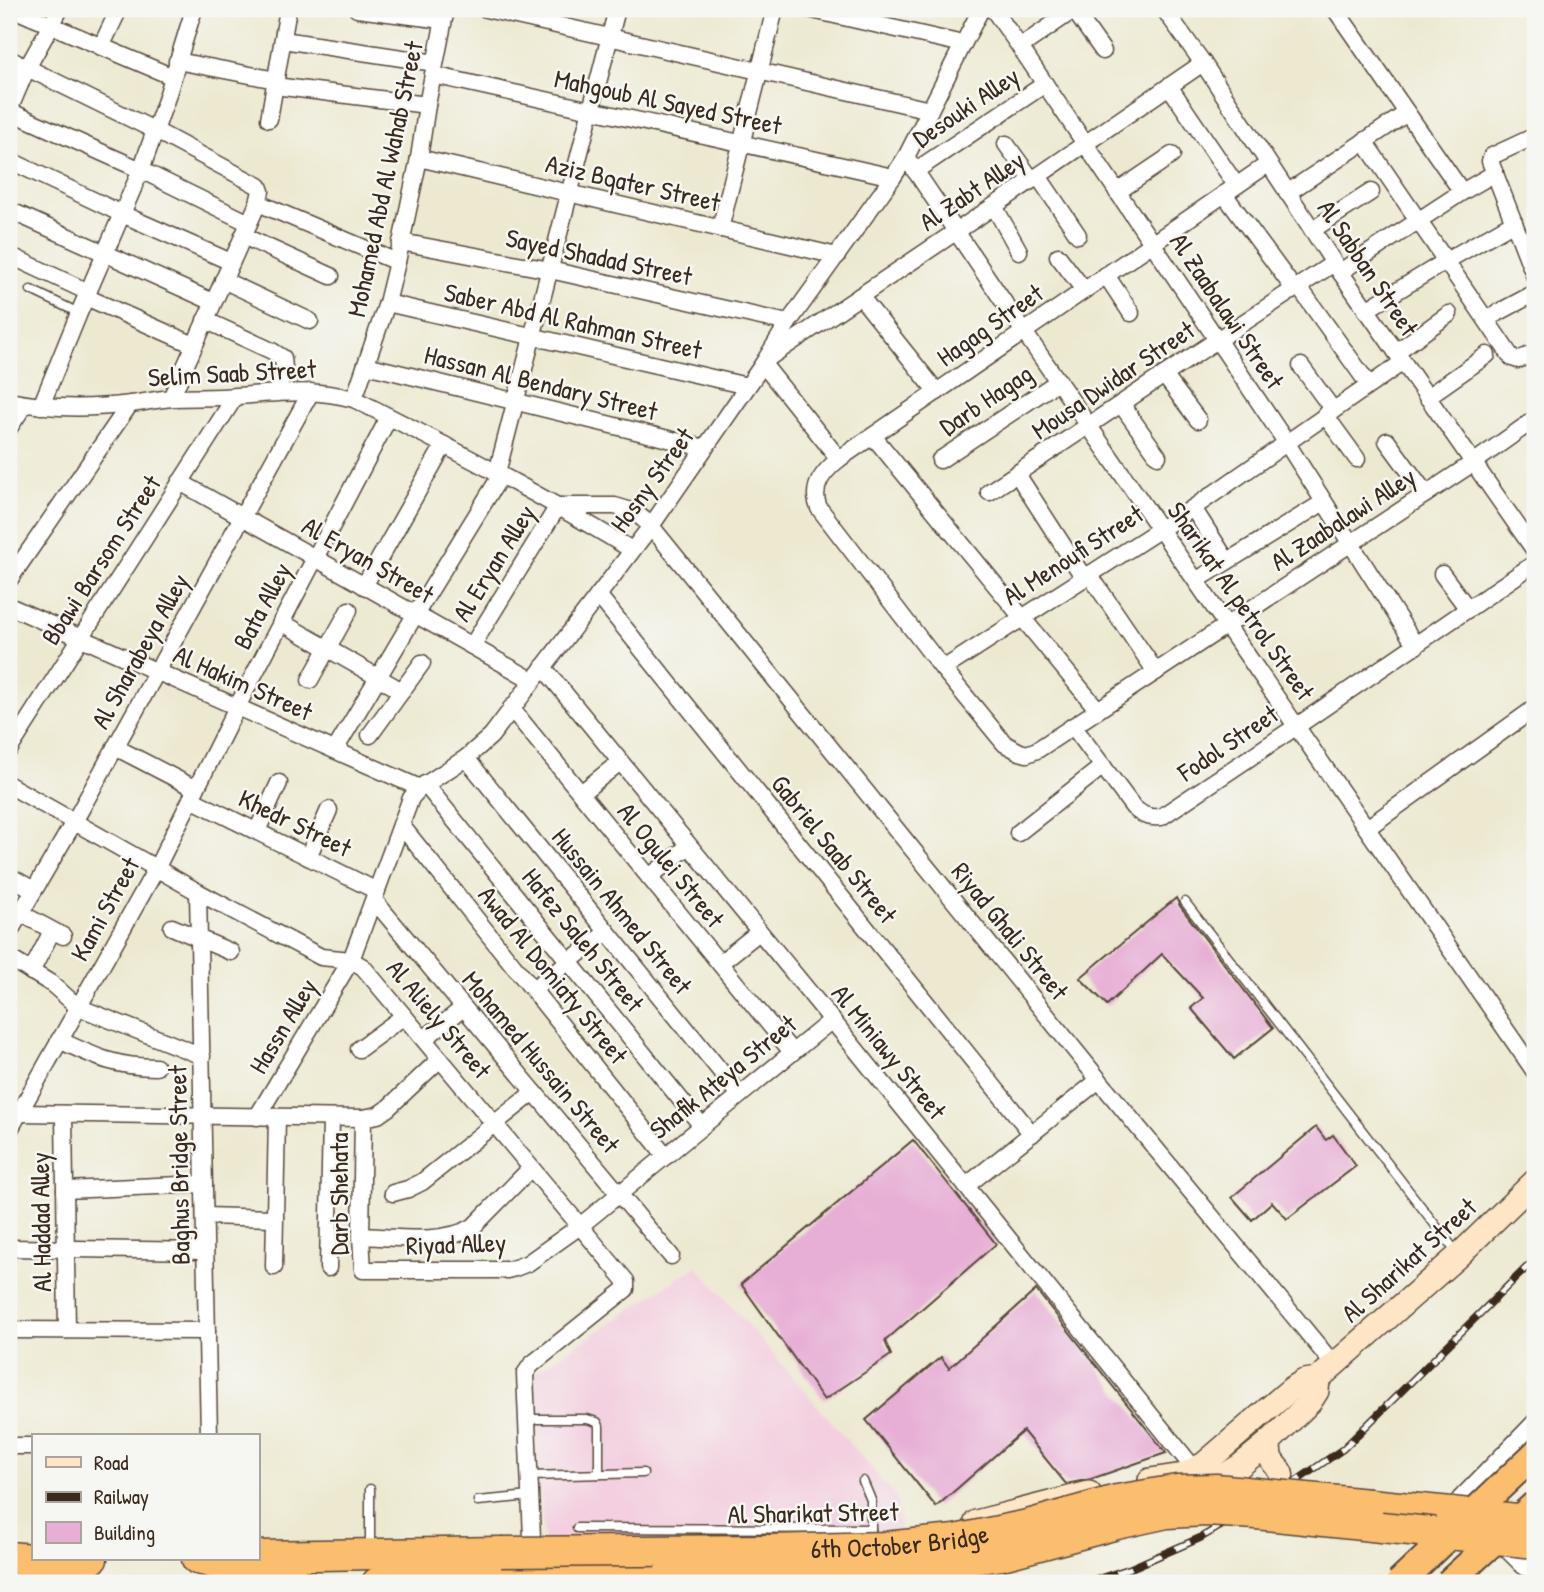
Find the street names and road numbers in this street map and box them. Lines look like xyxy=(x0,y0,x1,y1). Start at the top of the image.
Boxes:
street label: Mohamed Abd Al Wahab Street xyxy=(338,37,431,320)
street label: Desouki Alley xyxy=(906,58,1026,155)
street label: Mahgoub Al Sayed Street xyxy=(551,60,786,143)
street label: Al Zabt Alley xyxy=(912,143,1031,239)
street label: Aziz Bqater Street xyxy=(542,145,725,220)
street label: Al Sabban Street xyxy=(1310,193,1428,344)
street label: Sayed Shadad Street xyxy=(503,220,697,294)
street label: Al Zaabalawi Street xyxy=(1162,226,1293,397)
street label: Saber Abd Al Rahman Street xyxy=(441,274,706,367)
street label: Hagag Street xyxy=(930,275,1051,374)
street label: Mousa Dwidar Street xyxy=(1024,311,1202,447)
street label: Hassan Al Bendary Street xyxy=(421,337,662,429)
street label: Selim Saab Street xyxy=(147,351,318,394)
street label: Darb Hagag xyxy=(932,356,1039,443)
street label: Hosny Street xyxy=(602,419,702,539)
street label: Al Zaabalawi Alley xyxy=(1263,459,1422,579)
street label: Bbawi Barsom Street xyxy=(33,467,169,651)
street label: Sharikat Al petrol Street xyxy=(1160,495,1324,708)
street label: Al Menoufi Street xyxy=(996,496,1151,613)
street label: Al Eryan Alley xyxy=(444,498,543,628)
street label: Al Eryan Street xyxy=(296,508,441,612)
street label: Bata Alley xyxy=(224,556,299,655)
street label: Al Sharabeya Alley xyxy=(82,567,197,735)
street label: Al Hakim Street xyxy=(168,636,319,729)
street label: Fodol Street xyxy=(1170,696,1286,790)
street label: Gabriel Saab Street xyxy=(764,767,906,931)
street label: Khedr Street xyxy=(233,780,358,865)
street label: Al Ogulei Street xyxy=(610,795,733,935)
street label: Hussain Ahmed Street xyxy=(544,820,701,1002)
street label: Kami Street xyxy=(62,850,148,967)
street label: Riyad Ghali Street xyxy=(944,854,1077,1008)
street label: Hafez Saleh Street xyxy=(514,860,653,1020)
street label: Awad Al Domiaty Street xyxy=(471,878,637,1072)
street label: Al Aliely Street xyxy=(379,952,500,1087)
street label: Mohamed Hussain Street xyxy=(455,963,629,1161)
street label: Hassn Alley xyxy=(240,972,325,1080)
street label: Al Miniawy Street xyxy=(824,977,955,1127)
street label: Shafik Ateya Street xyxy=(642,1006,804,1147)
street label: Baghus Bridge Street xyxy=(159,1064,198,1265)
street label: Darb Shehata xyxy=(321,1133,356,1255)
street label: Al Haddad Alley xyxy=(22,1152,59,1292)
street label: Al Sharikat Street xyxy=(1333,1189,1485,1330)
street label: Riyad Alley xyxy=(405,1224,507,1263)
street label: Al Sharikat Street xyxy=(727,1493,900,1531)
street label: 6th October Bridge xyxy=(810,1516,992,1566)

